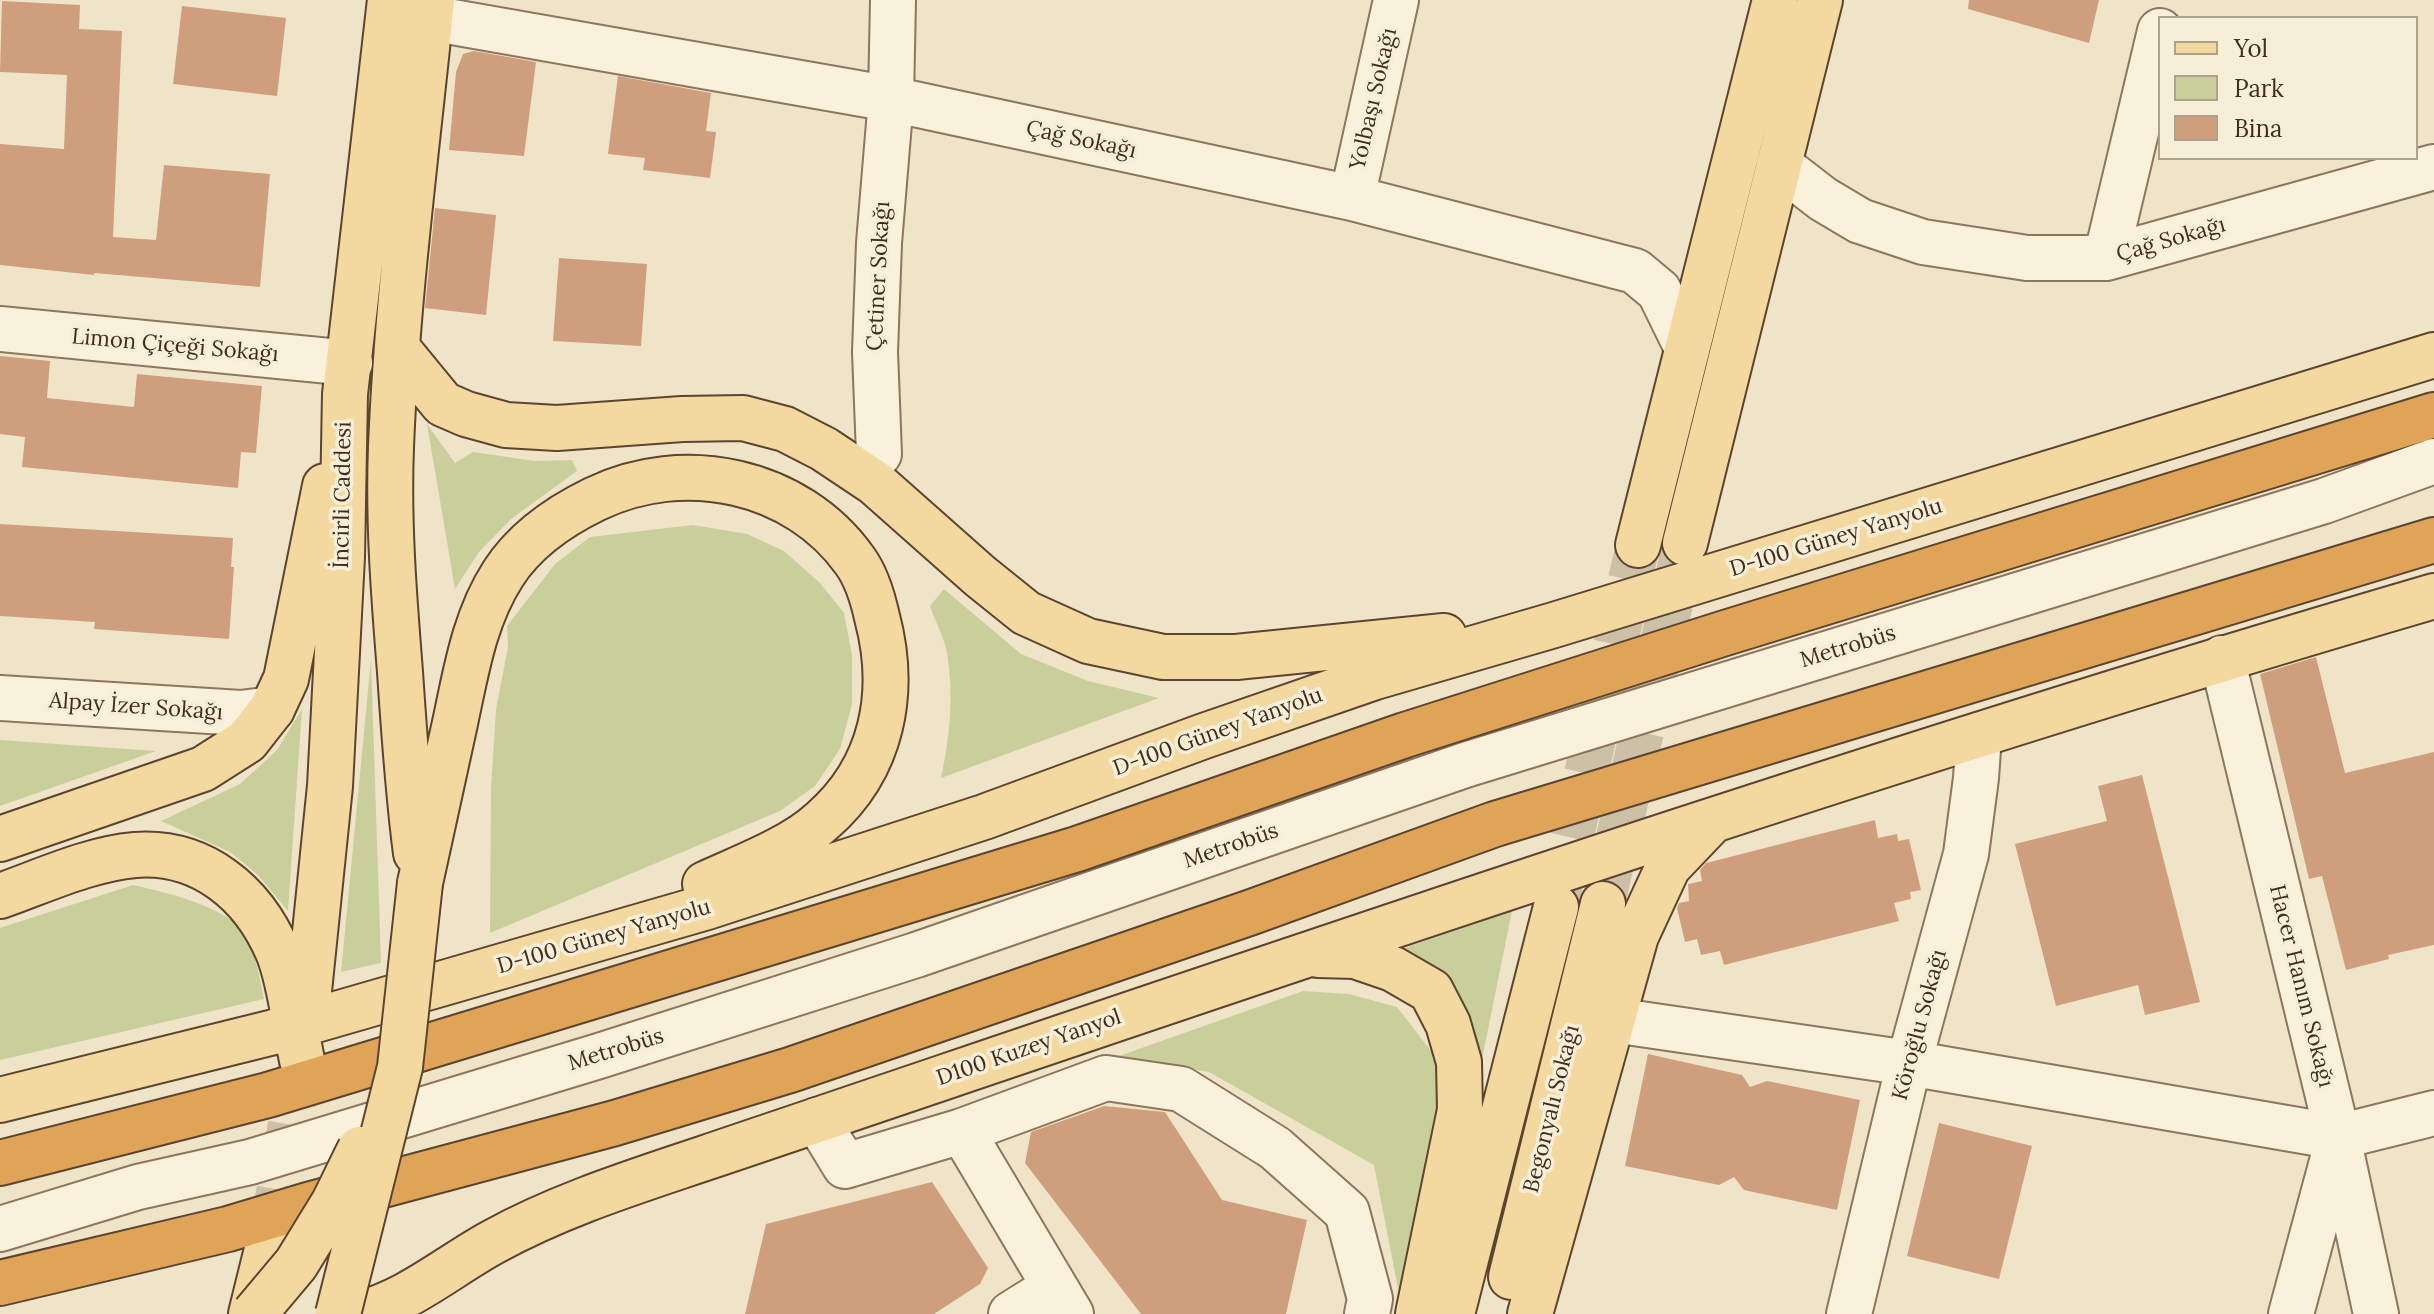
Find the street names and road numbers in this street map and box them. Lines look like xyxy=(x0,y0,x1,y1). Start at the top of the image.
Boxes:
street label: Yolbaşı Sokağı xyxy=(1345,25,1403,173)
street label: Çağ Sokağı xyxy=(1023,115,1139,165)
street label: Çetiner Sokağı xyxy=(862,201,896,351)
street label: Çağ Sokağı xyxy=(2113,212,2229,268)
street label: Limon Çiçeği Sokağı xyxy=(70,324,280,368)
street label: İncirli Caddesi xyxy=(329,421,357,569)
street label: D-100 Güney Yanyolu xyxy=(1726,493,1946,583)
street label: Metrobüs xyxy=(1797,620,1899,674)
street label: D-100 Güney Yanyolu xyxy=(1110,682,1326,782)
street label: Alpay İzer Sokağı xyxy=(48,688,224,726)
street label: Metrobüs xyxy=(1180,817,1282,875)
street label: Hacer Hanım Sokağı xyxy=(2263,882,2339,1090)
street label: D-100 Güney Yanyolu xyxy=(494,894,714,980)
street label: Köroğlu Sokağı xyxy=(1887,947,1953,1103)
street label: D100 Kuzey Yanyol xyxy=(933,1004,1125,1092)
street label: Begonyalı Sokağı xyxy=(1518,1022,1586,1196)
street label: Metrobüs xyxy=(565,1023,667,1077)

